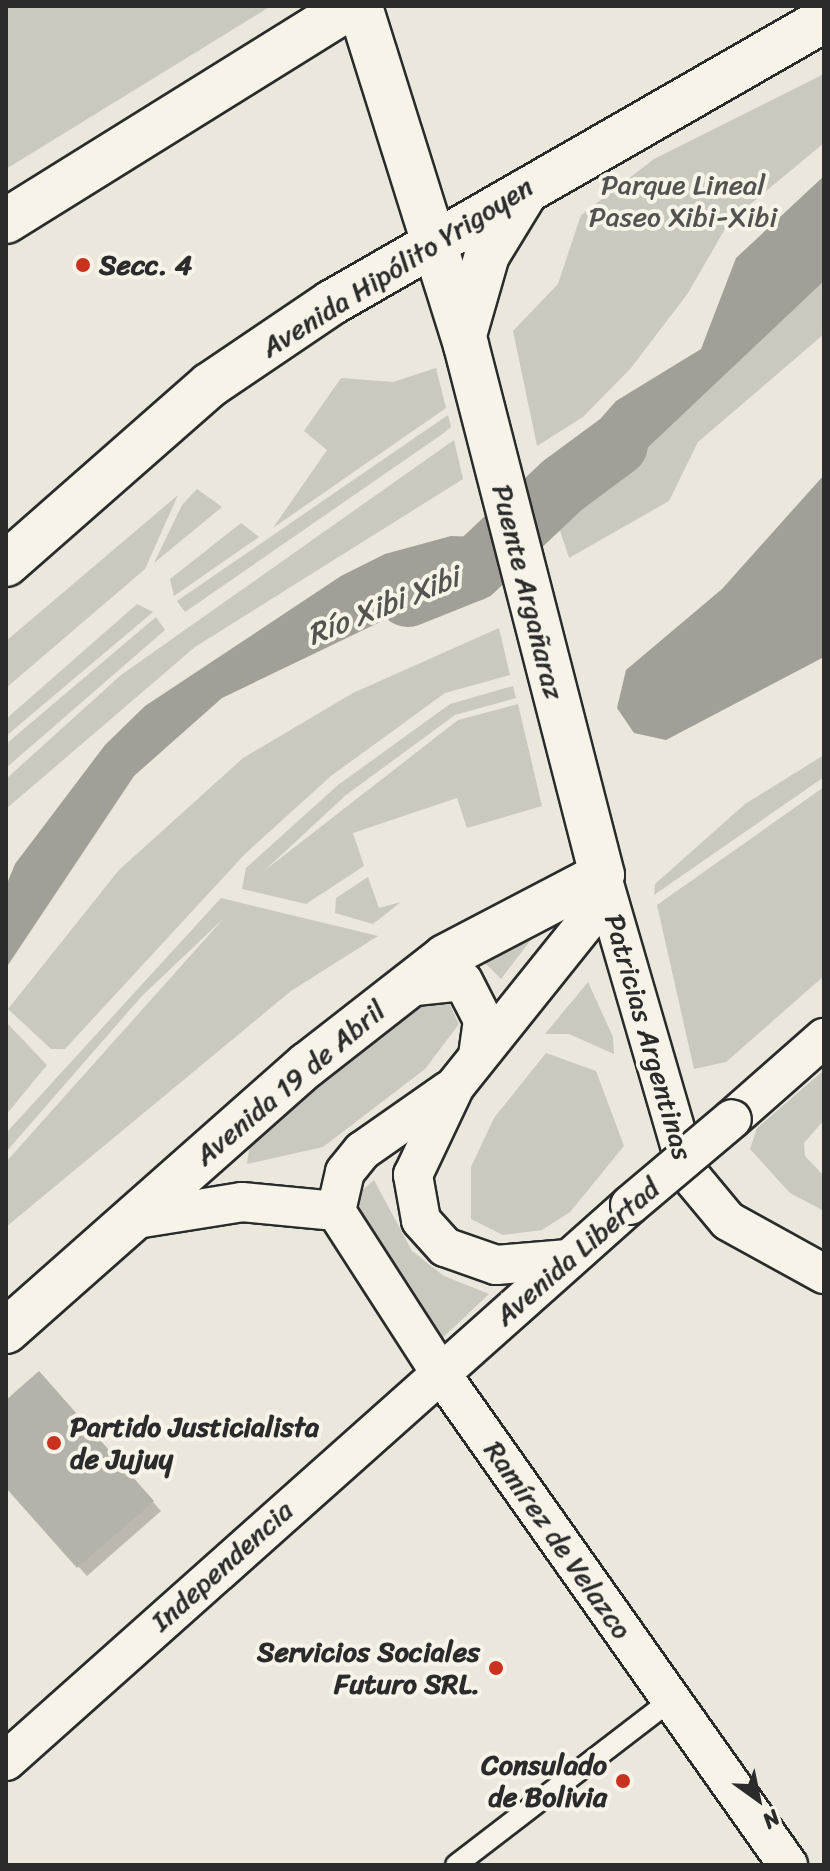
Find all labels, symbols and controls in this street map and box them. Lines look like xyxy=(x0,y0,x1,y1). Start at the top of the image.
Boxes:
park label: Parque Lineal Paseo Xibi-Xibi xyxy=(589,168,777,234)
street label: Avenida Hipólito Yrigoyen xyxy=(255,170,539,364)
place label: Secc. 4 xyxy=(99,248,192,282)
marker: Secc. 4 xyxy=(74,256,92,274)
street label: Puente Argañaraz xyxy=(485,481,571,703)
water label: Río Xibi Xibi xyxy=(302,559,464,653)
street label: Patricias Argentinas xyxy=(597,911,699,1163)
street label: Avenida 19 de Abril xyxy=(188,993,392,1173)
street label: Avenida Libertad xyxy=(488,1172,666,1332)
place label: Partido Justicialista de Jujuy xyxy=(70,1410,319,1476)
marker: Partido Justicialista de Jujuy xyxy=(45,1434,63,1452)
street label: Ramírez de Velazco xyxy=(477,1434,639,1646)
street label: Independencia xyxy=(144,1494,300,1638)
place label: Servicios Sociales Futuro SRL. xyxy=(258,1635,480,1701)
marker: Servicios Sociales Futuro SRL. xyxy=(487,1659,505,1677)
place label: Consulado de Bolivia xyxy=(481,1748,607,1814)
north arrow xyxy=(718,1759,798,1839)
marker: Consulado de Bolivia xyxy=(614,1772,632,1790)
text: N xyxy=(754,1799,788,1840)

